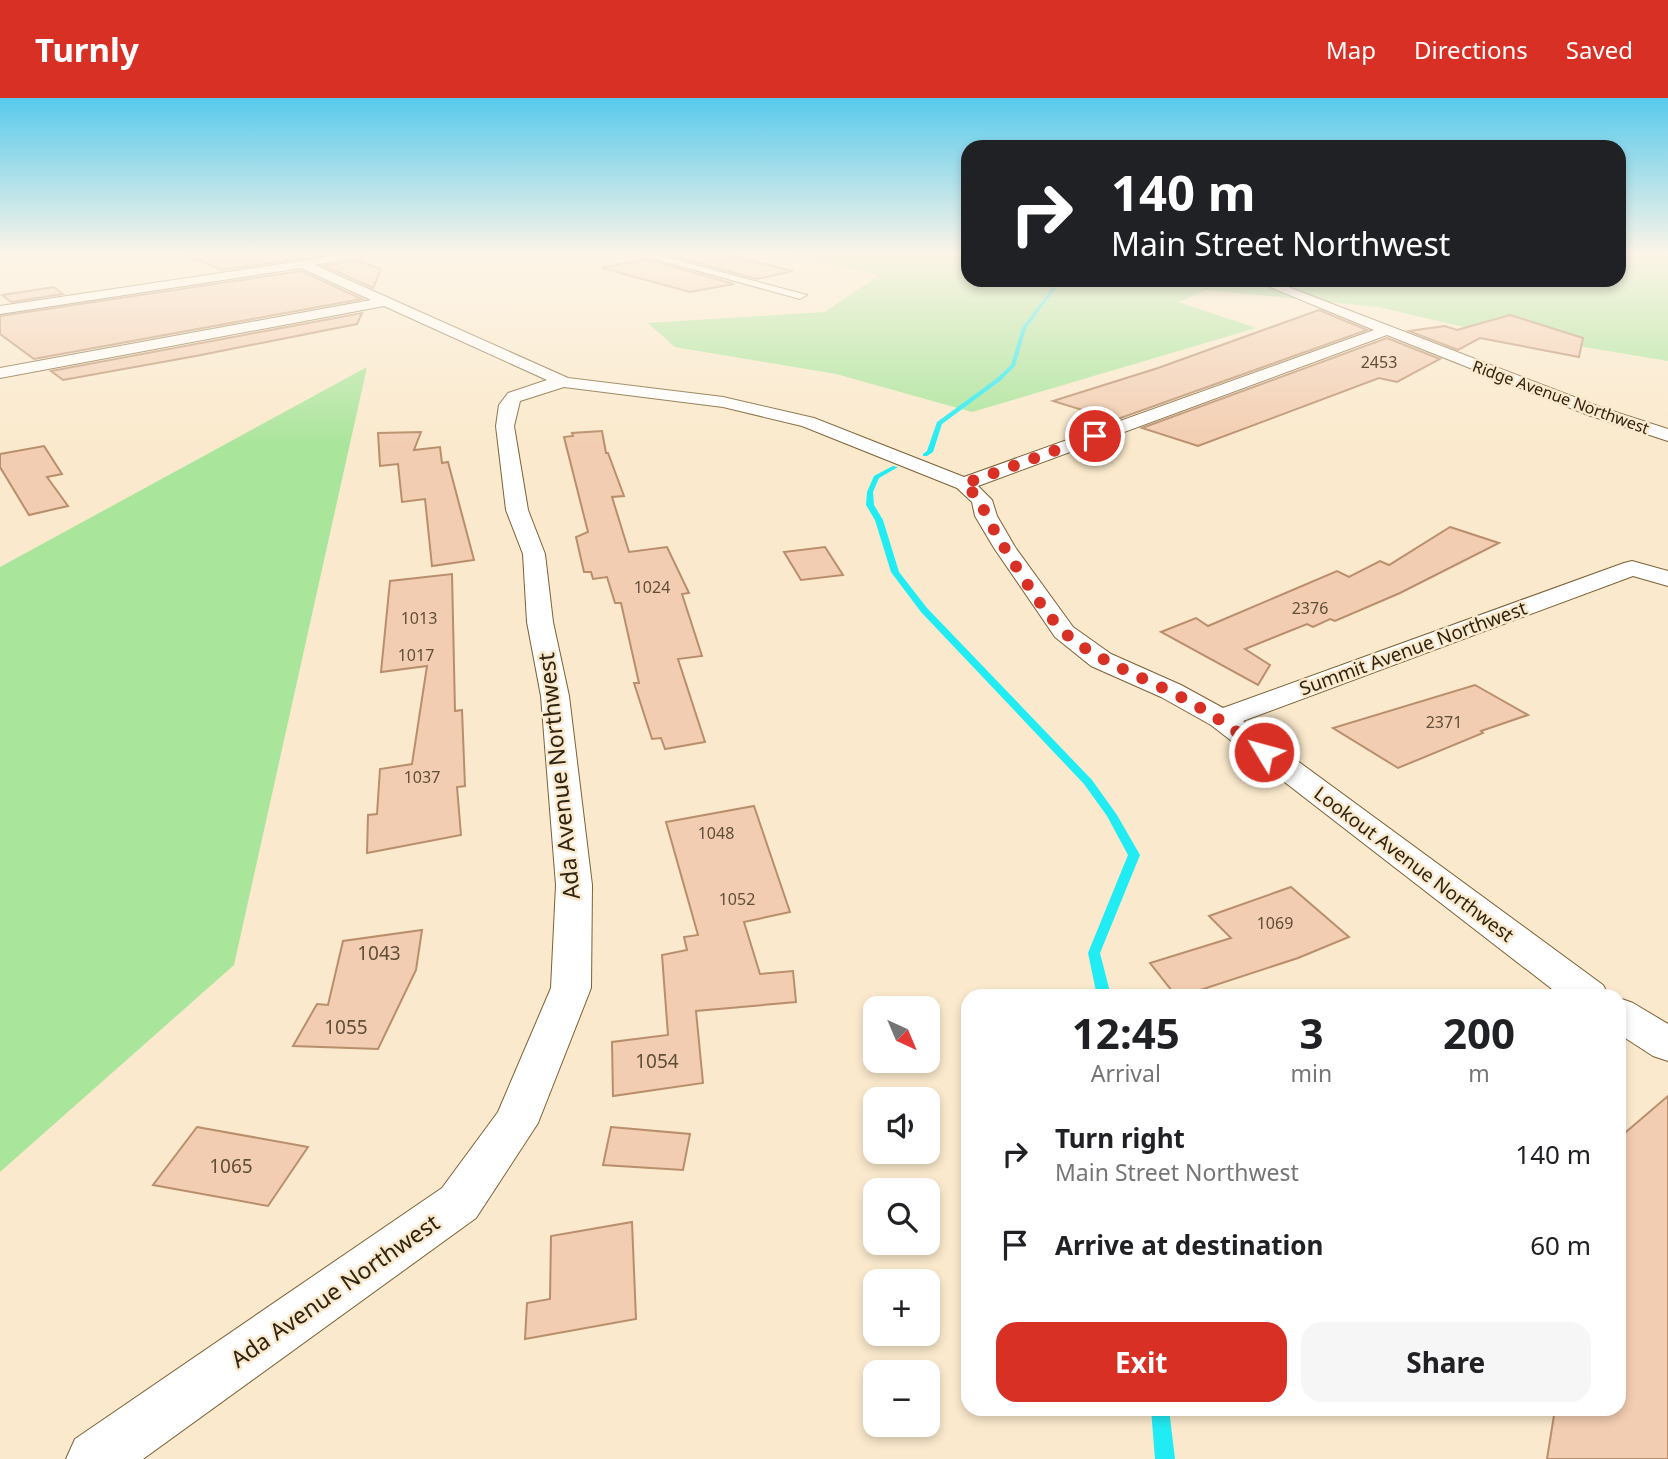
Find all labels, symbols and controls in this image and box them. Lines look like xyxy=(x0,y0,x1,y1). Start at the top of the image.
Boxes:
text: Turnly xyxy=(35,27,139,72)
text: Map xyxy=(1326,33,1376,66)
text: Directions xyxy=(1414,33,1528,66)
text: Saved xyxy=(1566,33,1633,66)
text: 140 m xyxy=(1111,159,1256,225)
icon: right xyxy=(996,168,1087,259)
text: Main Street Northwest xyxy=(1111,222,1450,265)
house number: 2453 xyxy=(1361,351,1397,373)
street label: Ridge Avenue Northwest xyxy=(1470,355,1653,439)
pin xyxy=(1065,406,1125,466)
icon: arrive xyxy=(1076,417,1114,455)
house number: 1024 xyxy=(634,576,670,598)
street label: Summit Avenue Northwest xyxy=(1296,595,1530,701)
house number: 2376 xyxy=(1292,597,1328,619)
house number: 1013 xyxy=(401,607,437,629)
house number: 1017 xyxy=(398,644,434,666)
street label: Ada Avenue Northwest xyxy=(529,651,587,901)
house number: 2371 xyxy=(1426,711,1462,733)
position arrow xyxy=(1227,715,1301,789)
house number: 1037 xyxy=(404,766,440,788)
street label: Lookout Avenue Northwest xyxy=(1309,780,1519,948)
house number: 1048 xyxy=(698,822,734,844)
house number: 1052 xyxy=(719,888,755,910)
house number: 1069 xyxy=(1257,912,1293,934)
house number: 1043 xyxy=(357,940,401,966)
north arrow xyxy=(863,996,940,1073)
map controls xyxy=(863,996,940,1437)
text: 12:45 xyxy=(1072,1004,1180,1061)
text: 3 xyxy=(1299,1004,1323,1061)
text: 200 xyxy=(1443,1004,1515,1061)
house number: 1055 xyxy=(324,1014,368,1040)
house number: 1054 xyxy=(635,1048,679,1074)
text: Arrival xyxy=(1091,1057,1161,1089)
text: min xyxy=(1291,1057,1332,1089)
text: m xyxy=(1468,1057,1490,1089)
button: sound xyxy=(863,1087,940,1164)
text: Turn right xyxy=(1055,1120,1185,1156)
icon: right xyxy=(996,1135,1034,1173)
text: 140 m xyxy=(1515,1136,1591,1172)
house number: 1065 xyxy=(209,1153,253,1179)
text: Main Street Northwest xyxy=(1055,1156,1299,1188)
button: search xyxy=(863,1178,940,1255)
street label: Ada Avenue Northwest xyxy=(224,1206,445,1374)
icon: arrive xyxy=(996,1226,1034,1264)
text: Arrive at destination xyxy=(1055,1227,1324,1263)
text: 60 m xyxy=(1530,1227,1591,1263)
button: + xyxy=(863,1269,940,1346)
button: Exit xyxy=(996,1322,1287,1402)
button: Share xyxy=(1301,1322,1591,1402)
button: − xyxy=(863,1360,940,1437)

